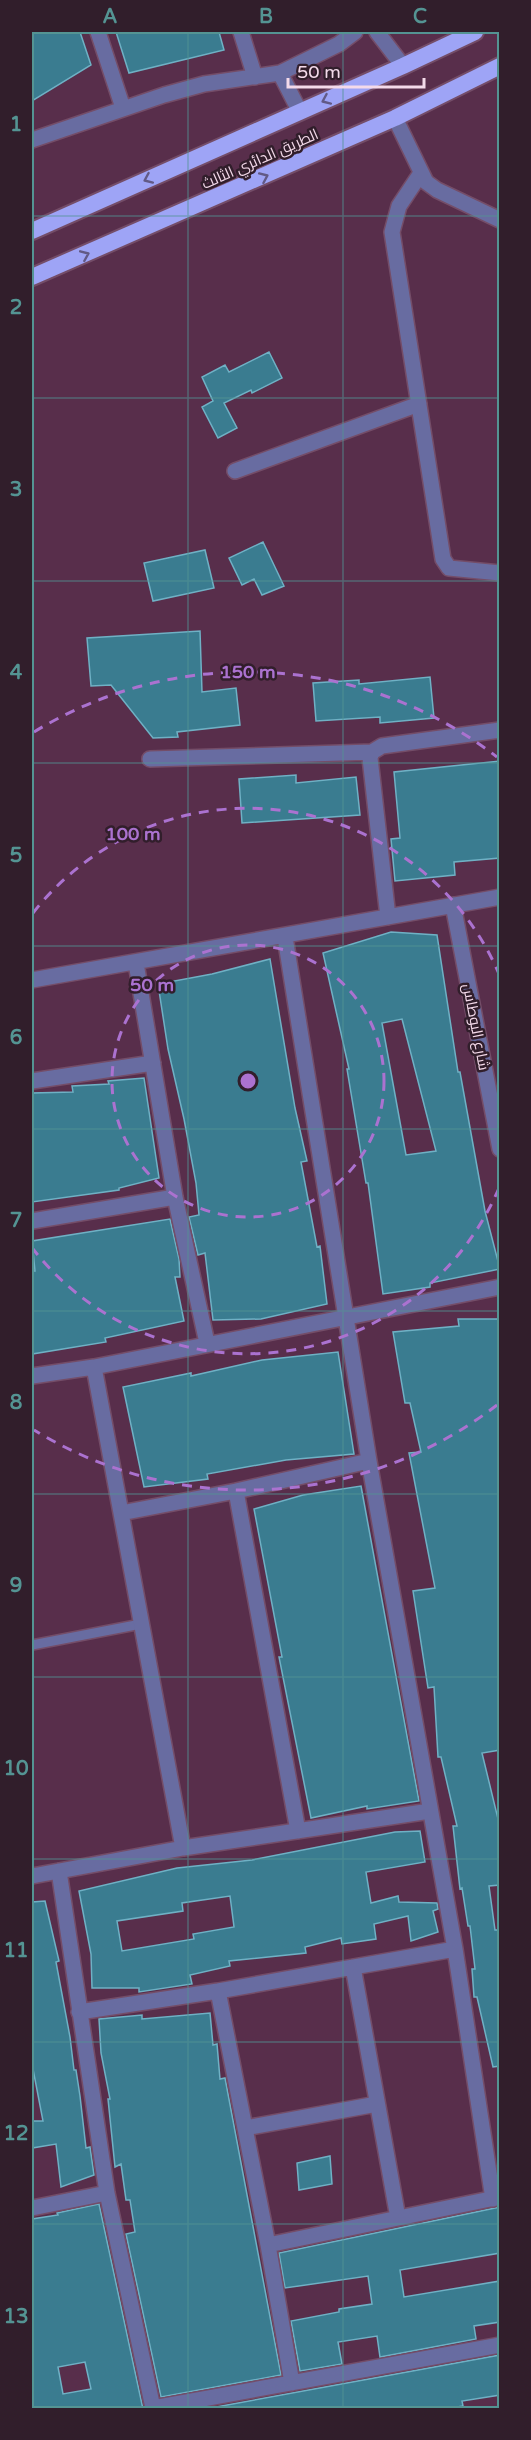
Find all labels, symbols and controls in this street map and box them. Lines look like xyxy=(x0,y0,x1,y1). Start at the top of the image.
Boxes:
text: A xyxy=(103,5,118,29)
text: B xyxy=(259,5,273,29)
text: C xyxy=(413,5,427,29)
scale bar xyxy=(288,51,424,89)
text: 50 m xyxy=(297,61,341,83)
one-way arrow xyxy=(322,93,333,105)
text: 1 xyxy=(10,113,22,137)
street label: الطريق الدائري الثالث xyxy=(199,125,322,196)
one-way arrow xyxy=(144,172,155,184)
one-way arrow xyxy=(258,172,269,184)
one-way arrow xyxy=(79,250,90,262)
text: 2 xyxy=(10,296,22,320)
text: 3 xyxy=(10,478,22,502)
text: 4 xyxy=(10,661,23,685)
text: 150 m xyxy=(220,661,276,683)
text: 100 m xyxy=(105,823,161,845)
text: 5 xyxy=(10,844,22,868)
text: 50 m xyxy=(130,974,174,996)
street label: شارع البوطاس xyxy=(457,982,493,1072)
text: 6 xyxy=(10,1026,22,1050)
centre of rings xyxy=(238,1071,258,1091)
text: 7 xyxy=(10,1209,22,1233)
text: 8 xyxy=(10,1391,22,1415)
text: 9 xyxy=(10,1574,22,1598)
text: 10 xyxy=(3,1757,29,1781)
text: 11 xyxy=(3,1939,29,1963)
text: 12 xyxy=(3,2122,29,2146)
text: 13 xyxy=(3,2305,29,2329)

